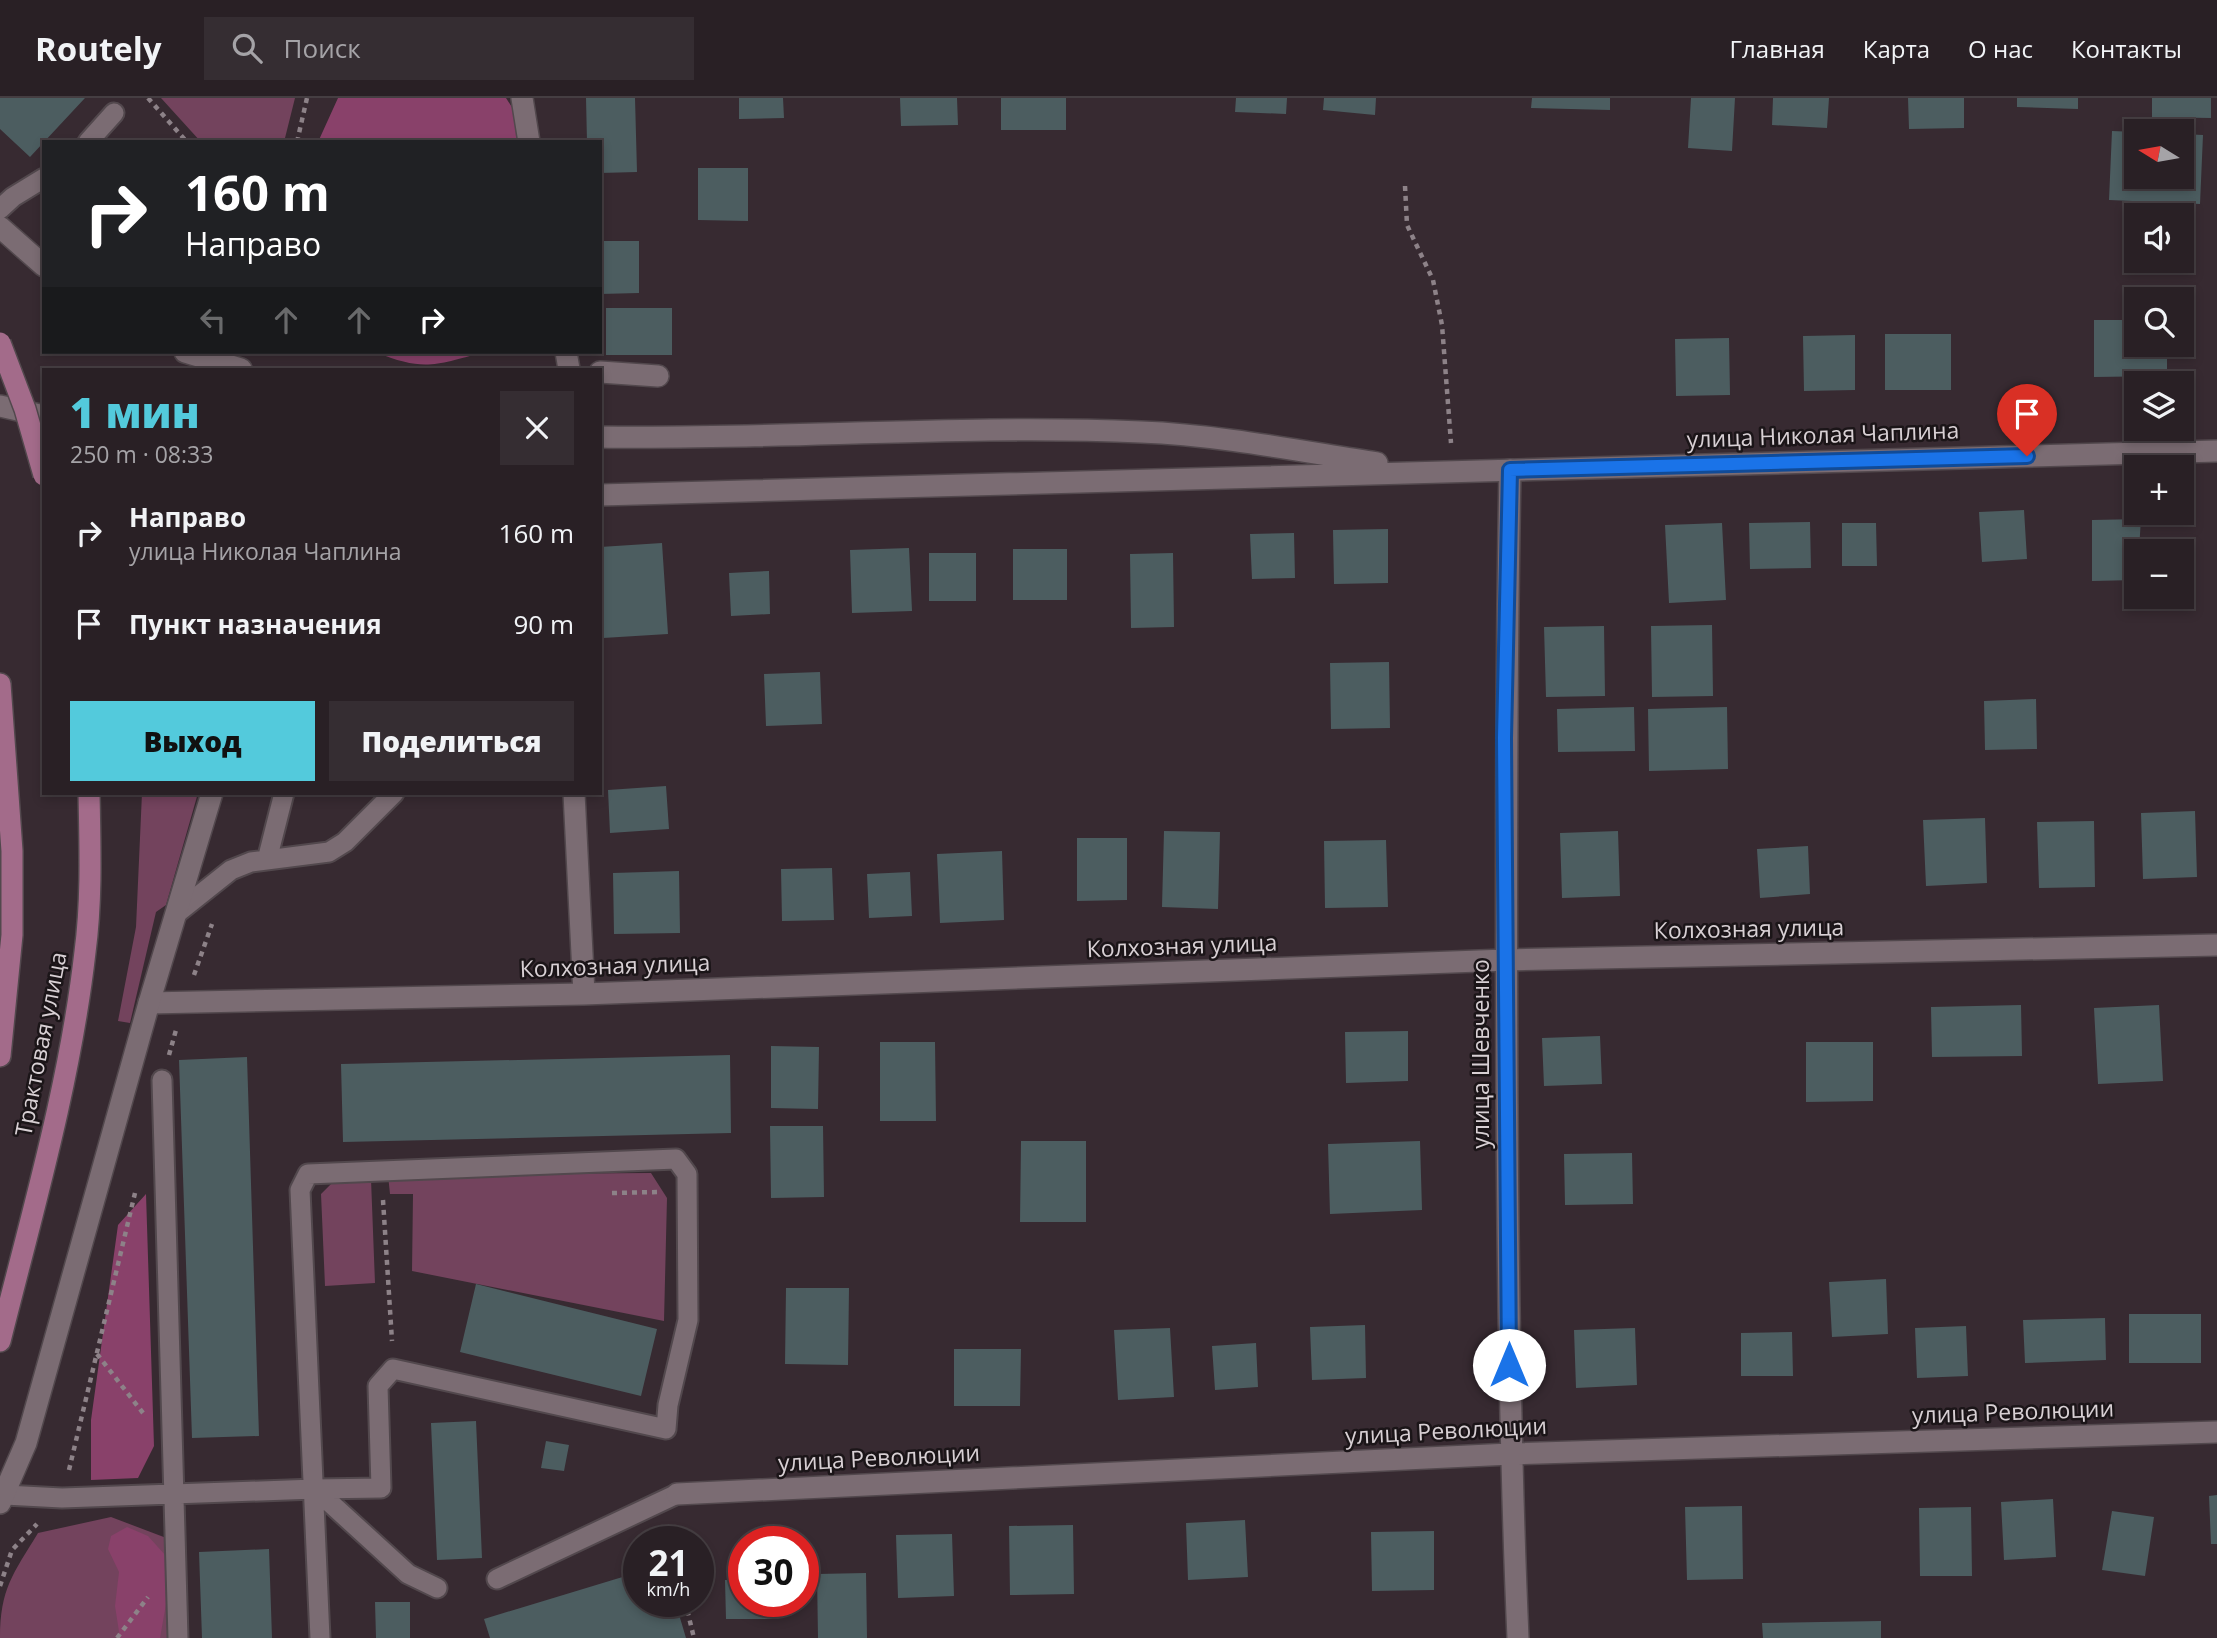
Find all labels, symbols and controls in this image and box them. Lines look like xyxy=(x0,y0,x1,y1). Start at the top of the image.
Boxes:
search box xyxy=(204,17,694,80)
text: Routely xyxy=(35,26,162,71)
icon: search xyxy=(228,29,266,67)
text: Поиск xyxy=(284,30,361,66)
text: Главная xyxy=(1730,32,1825,65)
text: Карта xyxy=(1863,32,1930,65)
text: О нас xyxy=(1968,32,2033,65)
text: Контакты xyxy=(2071,32,2182,65)
north arrow xyxy=(2124,119,2194,189)
map controls xyxy=(2124,119,2194,609)
text: 160 m xyxy=(185,159,330,225)
icon: right xyxy=(70,168,161,259)
button: sound xyxy=(2124,203,2194,273)
text: Направо xyxy=(185,222,321,265)
button: search xyxy=(2124,287,2194,357)
icon: left xyxy=(194,301,232,339)
icon: ahead xyxy=(267,301,305,339)
icon: ahead xyxy=(340,301,378,339)
icon: right xyxy=(413,301,451,339)
button: layers xyxy=(2124,371,2194,441)
text: 1 мин xyxy=(70,383,200,440)
pin xyxy=(1997,384,2057,456)
button: close xyxy=(500,391,574,465)
icon: arrive xyxy=(2008,395,2046,433)
street label: улица Николая Чаплина xyxy=(1686,413,1960,455)
text: 250 m · 08:33 xyxy=(70,438,213,470)
button: + xyxy=(2124,455,2194,525)
text: Направо xyxy=(129,499,246,535)
icon: right xyxy=(70,514,108,552)
text: 160 m xyxy=(499,515,574,551)
text: улица Николая Чаплина xyxy=(129,535,402,567)
button: − xyxy=(2124,539,2194,609)
icon: arrive xyxy=(70,605,108,643)
text: Пункт назначения xyxy=(129,606,382,642)
text: 90 m xyxy=(513,606,574,642)
button: Выход xyxy=(70,701,315,781)
button: Поделиться xyxy=(329,701,574,781)
street label: Колхозная улица xyxy=(1653,910,1845,946)
street label: Колхозная улица xyxy=(1086,926,1278,964)
street label: Колхозная улица xyxy=(519,946,711,984)
street label: Трактовая улица xyxy=(6,949,74,1139)
street label: улица Шевченко xyxy=(1464,959,1496,1149)
position arrow xyxy=(1472,1328,1546,1402)
street label: улица Революции xyxy=(1911,1391,2115,1431)
street label: улица Революции xyxy=(1344,1409,1548,1451)
street label: улица Революции xyxy=(777,1436,981,1478)
speed limit sign: 30 xyxy=(728,1526,819,1617)
text: 21 xyxy=(648,1539,689,1586)
text: km/h xyxy=(647,1577,690,1601)

